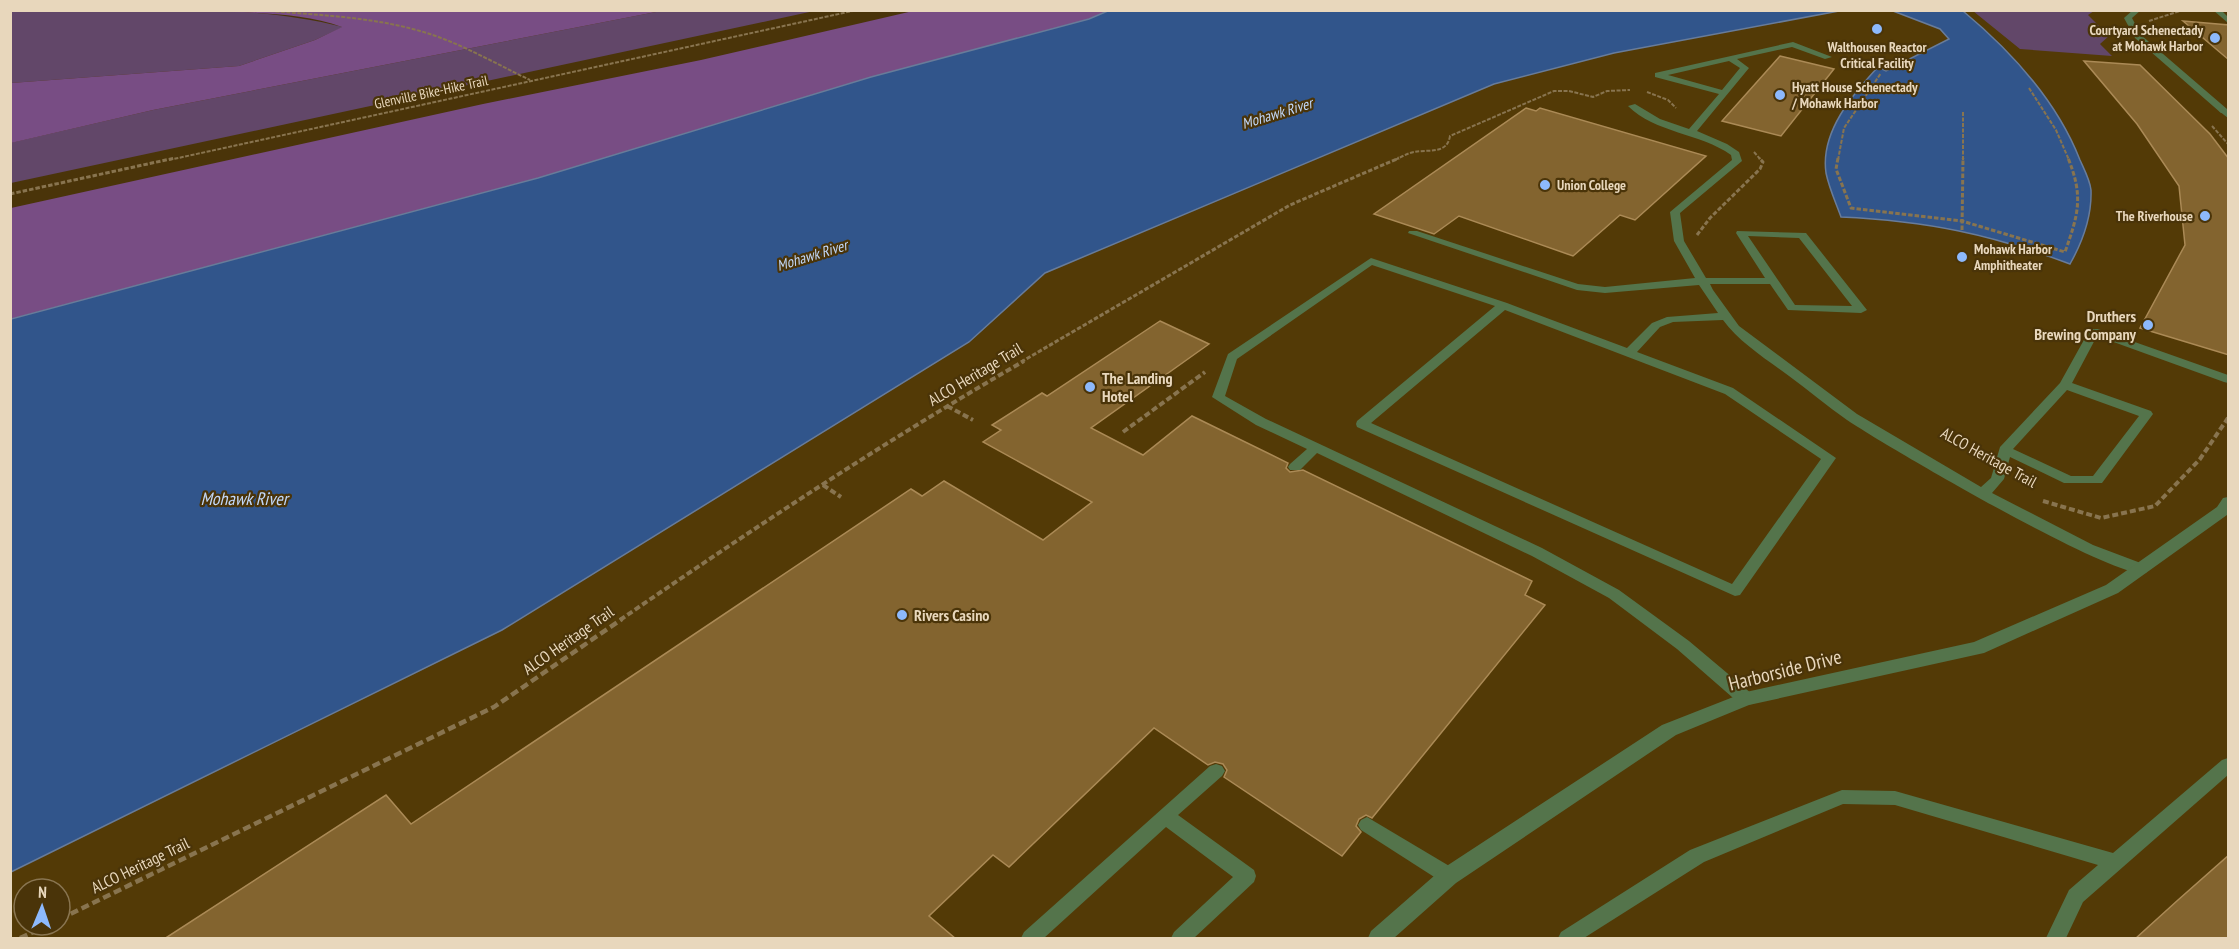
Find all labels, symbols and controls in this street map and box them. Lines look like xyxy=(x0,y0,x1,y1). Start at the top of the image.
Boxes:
place label: Courtyard Schenectady at Mohawk Harbor xyxy=(2090,21,2204,55)
marker: Walthousen Reactor Critical Facility xyxy=(1870,22,1884,36)
marker: Courtyard Schenectady at Mohawk Harbor xyxy=(2208,31,2222,45)
place label: Walthousen Reactor Critical Facility xyxy=(1826,38,1927,72)
street label: Glenville Bike-Hike Trail xyxy=(373,71,490,113)
place label: Hyatt House Schenectady / Mohawk Harbor xyxy=(1791,78,1918,112)
marker: Hyatt House Schenectady / Mohawk Harbor xyxy=(1773,88,1787,102)
water label: Mohawk River xyxy=(1239,93,1316,133)
place label: Union College xyxy=(1557,176,1626,194)
marker: Union College xyxy=(1538,178,1552,192)
place label: The Riverhouse xyxy=(2116,207,2193,225)
marker: The Riverhouse xyxy=(2198,209,2212,223)
water label: Mohawk River xyxy=(774,235,851,275)
place label: Mohawk Harbor Amphitheater xyxy=(1973,240,2053,274)
marker: Mohawk Harbor Amphitheater xyxy=(1955,250,1969,264)
place label: Druthers Brewing Company xyxy=(2034,306,2137,344)
marker: Druthers Brewing Company xyxy=(2141,318,2155,332)
street label: ALCO Heritage Trail xyxy=(924,338,1026,410)
place label: The Landing Hotel xyxy=(1102,368,1172,406)
marker: The Landing Hotel xyxy=(1083,380,1097,394)
street label: ALCO Heritage Trail xyxy=(1938,422,2041,492)
water label: Mohawk River xyxy=(200,487,291,510)
street label: ALCO Heritage Trail xyxy=(519,601,618,679)
place label: Rivers Casino xyxy=(914,605,989,625)
marker: Rivers Casino xyxy=(895,608,909,622)
street label: Harborside Drive xyxy=(1726,643,1844,697)
street label: ALCO Heritage Trail xyxy=(88,833,193,897)
north arrow xyxy=(12,877,72,937)
text: N xyxy=(38,882,47,902)

